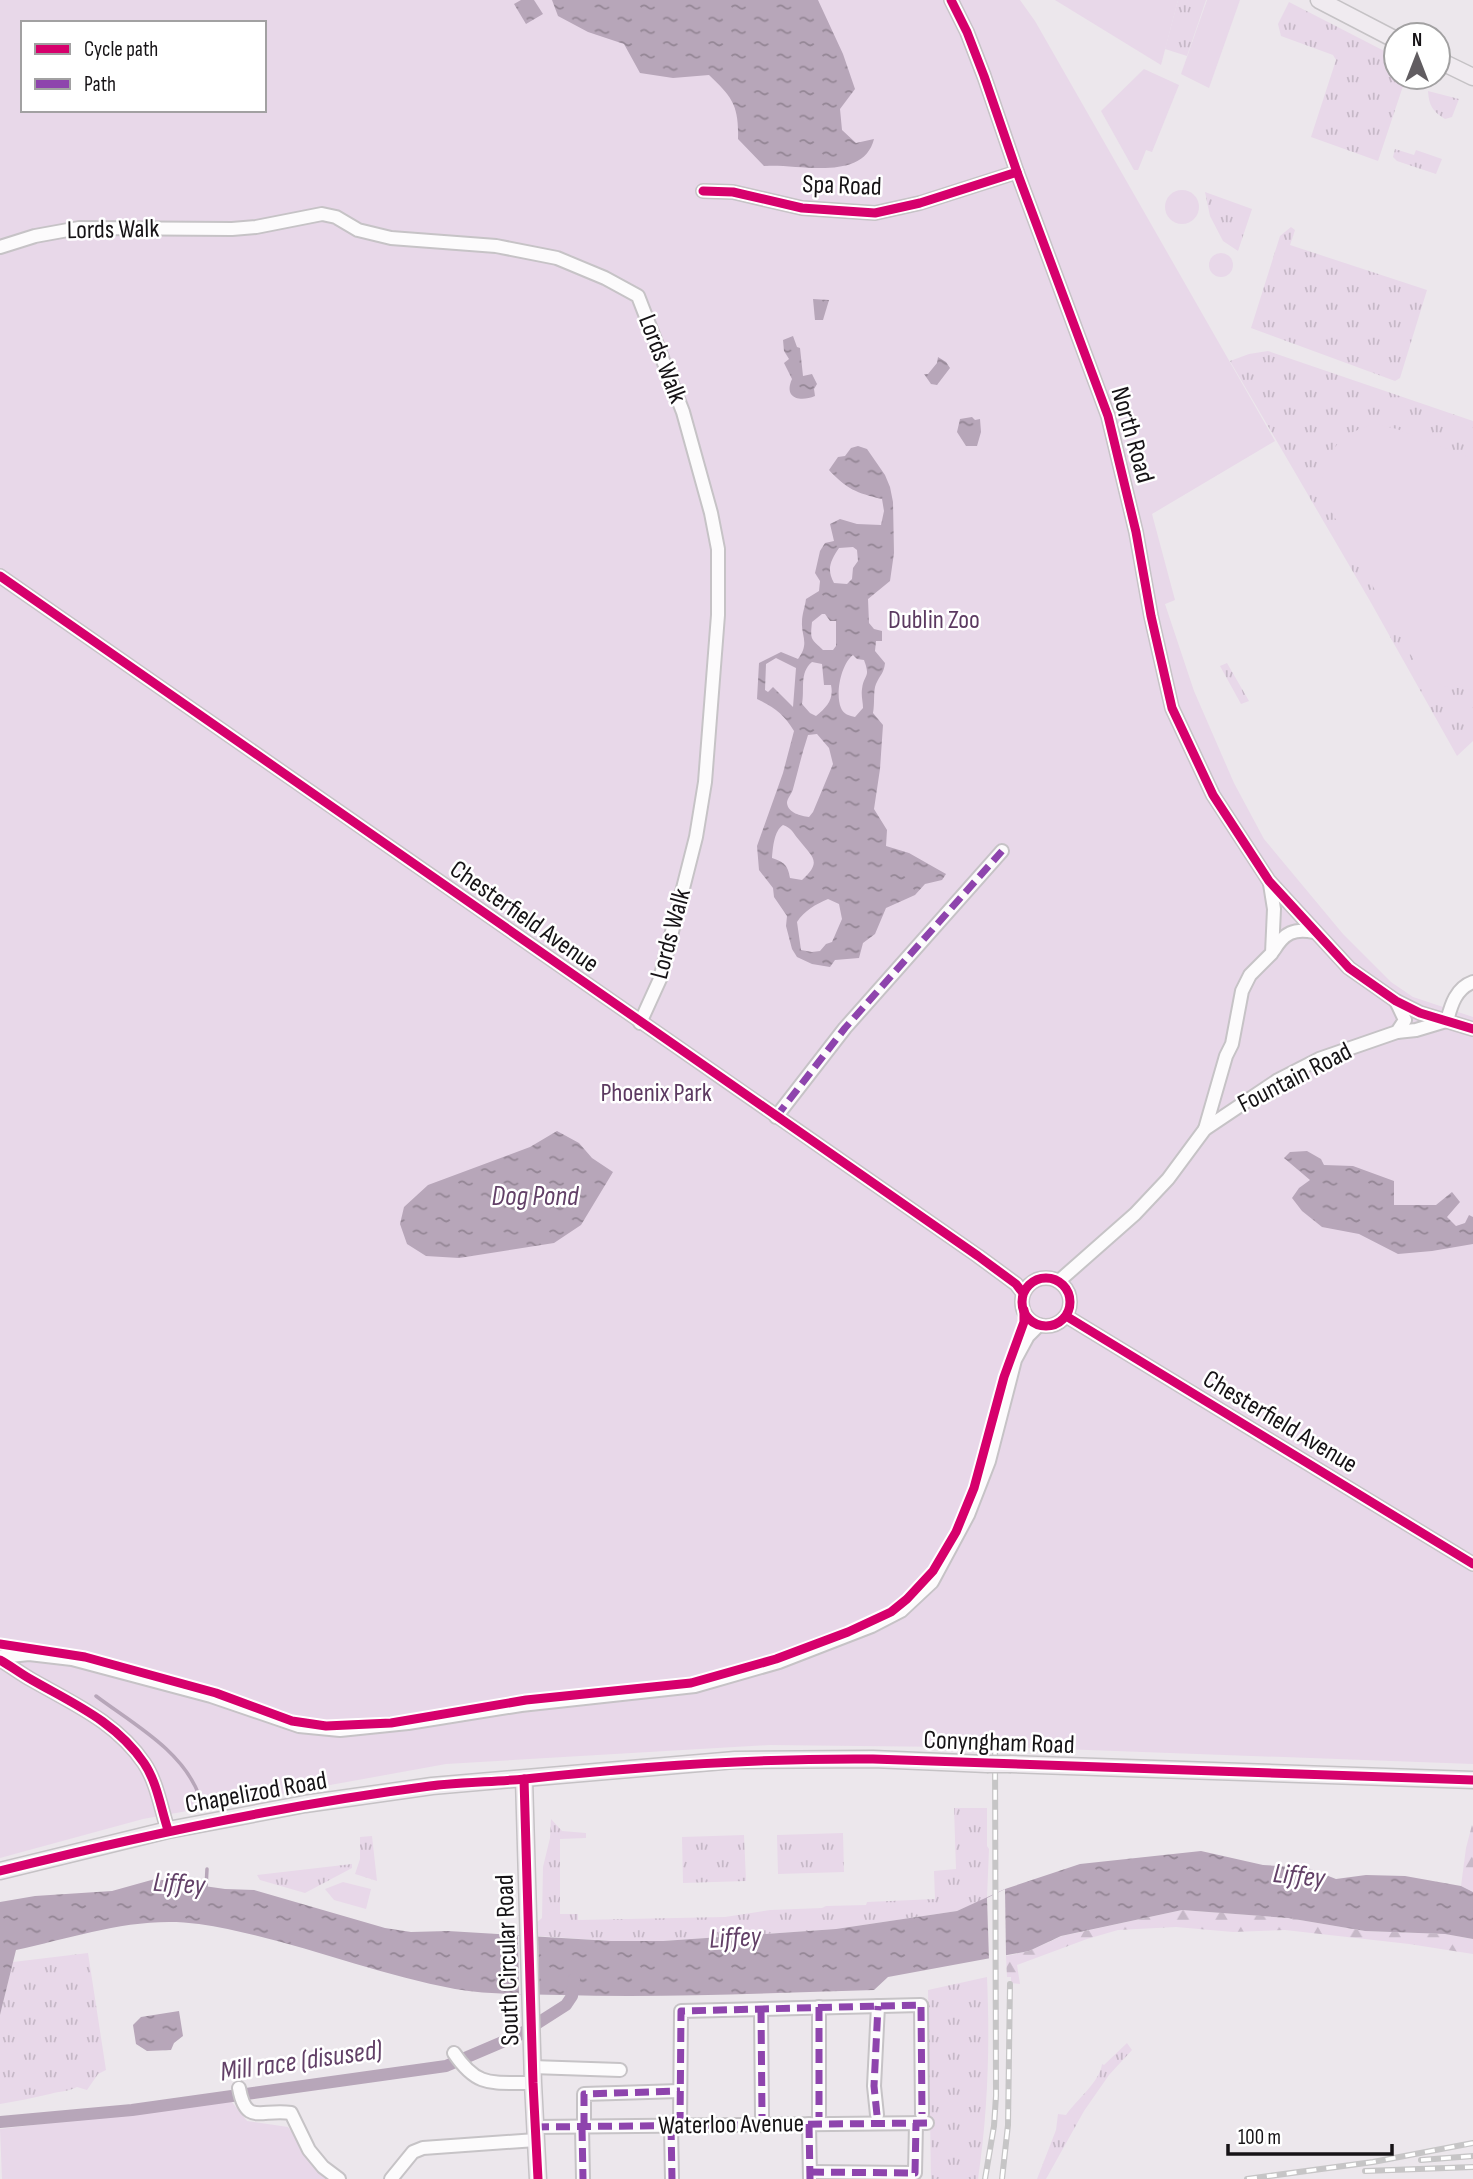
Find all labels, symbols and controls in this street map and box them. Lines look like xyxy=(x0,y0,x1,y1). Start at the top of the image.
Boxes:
legend xyxy=(21,21,266,112)
north arrow xyxy=(1382,21,1452,91)
text: N xyxy=(1412,29,1422,52)
text: Cycle path xyxy=(84,37,158,62)
text: Path xyxy=(84,72,116,97)
street label: Spa Road xyxy=(802,169,882,203)
street label: Lords Walk xyxy=(66,214,160,246)
street label: Lords Walk xyxy=(631,310,693,408)
street label: North Road xyxy=(1104,383,1160,487)
park label: Dublin Zoo xyxy=(888,605,980,636)
street label: Chesterfield Avenue xyxy=(444,854,604,980)
street label: Lords Walk xyxy=(644,885,698,983)
street label: Fountain Road xyxy=(1233,1036,1357,1120)
park label: Phoenix Park xyxy=(600,1078,712,1109)
water label: Dog Pond xyxy=(492,1180,580,1213)
street label: Chesterfield Avenue xyxy=(1197,1364,1363,1480)
street label: Conyngham Road xyxy=(923,1725,1075,1761)
street label: Chapelizod Road xyxy=(183,1765,329,1821)
water label: Liffey xyxy=(1271,1857,1328,1895)
water label: Liffey xyxy=(152,1866,207,1902)
street label: South Circular Road xyxy=(490,1874,526,2046)
water label: Liffey xyxy=(708,1920,763,1956)
water label: Mill race (disused) xyxy=(218,2033,385,2089)
street label: Waterloo Avenue xyxy=(658,2108,804,2142)
scale bar xyxy=(1228,2112,1392,2156)
text: 100 m xyxy=(1238,2125,1281,2150)

